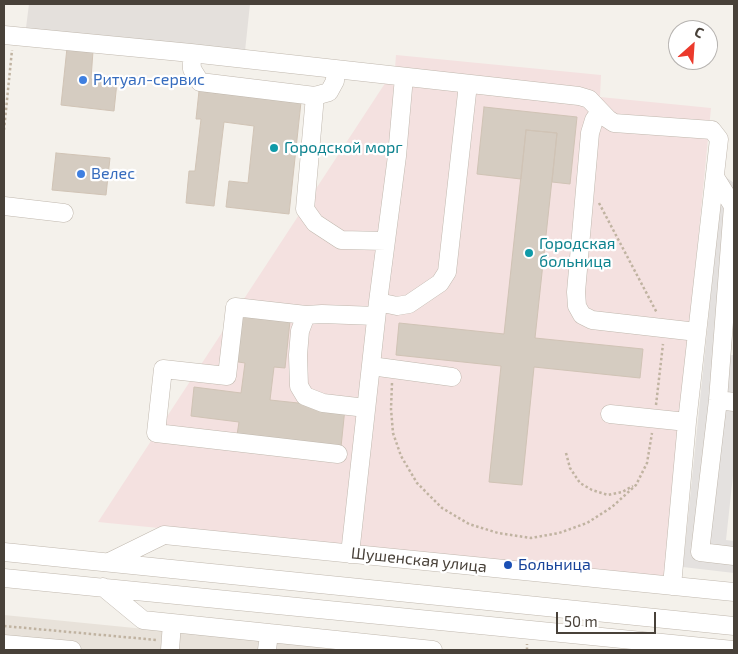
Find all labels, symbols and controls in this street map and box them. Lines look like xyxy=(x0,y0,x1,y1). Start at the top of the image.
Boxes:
north arrow xyxy=(668,20,718,70)
text: С xyxy=(692,23,707,41)
place label: Ритуал-сервис xyxy=(93,70,205,90)
marker: Ритуал-сервис xyxy=(77,74,89,86)
place label: Городской морг xyxy=(284,138,403,158)
marker: Городской морг xyxy=(268,142,280,154)
place label: Велес xyxy=(91,164,135,184)
marker: Велес xyxy=(75,168,87,180)
place label: Городская больница xyxy=(539,234,615,272)
marker: Городская больница xyxy=(523,247,535,259)
street label: Шушенская улица xyxy=(350,543,488,577)
place label: Больница xyxy=(518,555,591,575)
marker: Больница xyxy=(502,559,514,571)
scale bar xyxy=(558,602,658,634)
text: 50 m xyxy=(564,612,598,630)

